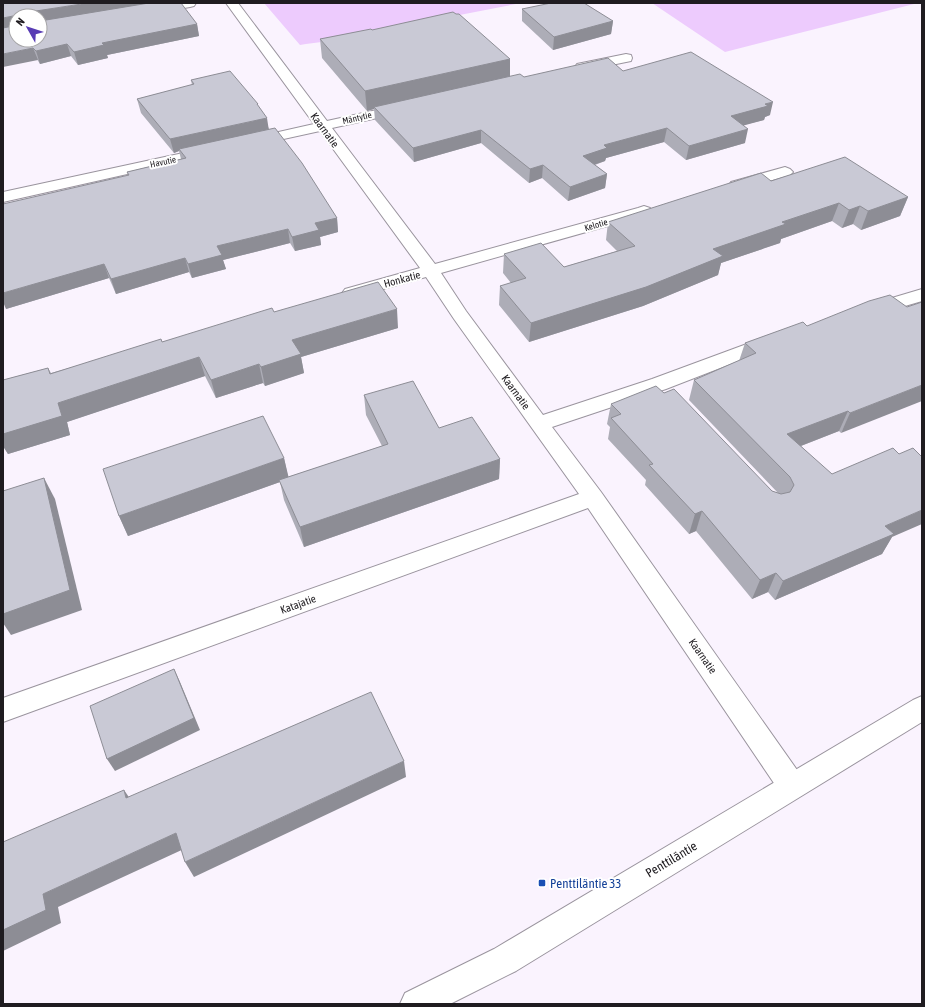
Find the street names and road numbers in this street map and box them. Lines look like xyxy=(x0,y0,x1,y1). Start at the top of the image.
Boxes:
street label: Kaarnatie xyxy=(308,110,342,150)
street label: Mäntytie xyxy=(341,110,373,126)
street label: Havutie xyxy=(149,154,177,170)
street label: Kelotie xyxy=(583,217,609,233)
street label: Honkatie xyxy=(382,268,422,290)
street label: Kaarnatie xyxy=(499,372,533,412)
street label: Katajatie xyxy=(279,592,317,616)
street label: Kaarnatie xyxy=(687,636,719,676)
street label: Penttiläntie xyxy=(643,838,700,881)

